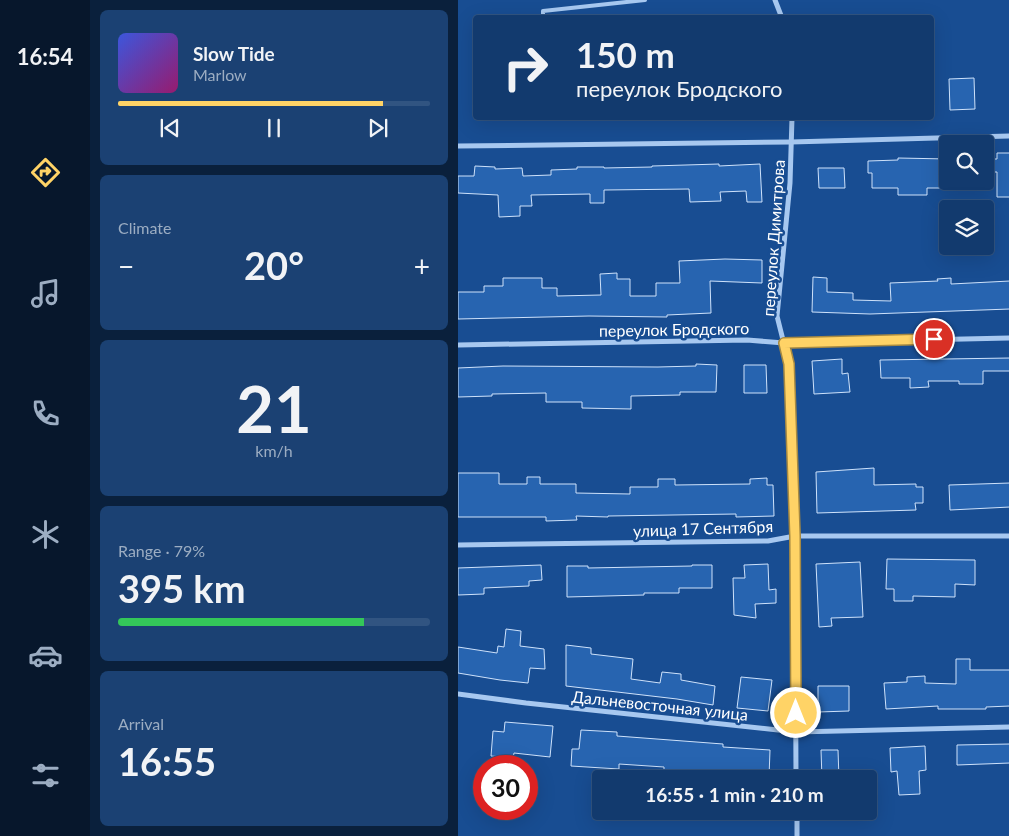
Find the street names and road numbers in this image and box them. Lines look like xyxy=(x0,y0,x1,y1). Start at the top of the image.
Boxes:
street label: переулок Димитрова xyxy=(758,159,788,317)
street label: переулок Бродского xyxy=(599,318,749,340)
street label: улица 17 Сентября xyxy=(633,516,773,540)
street label: Дальневосточная улица xyxy=(571,686,749,724)

